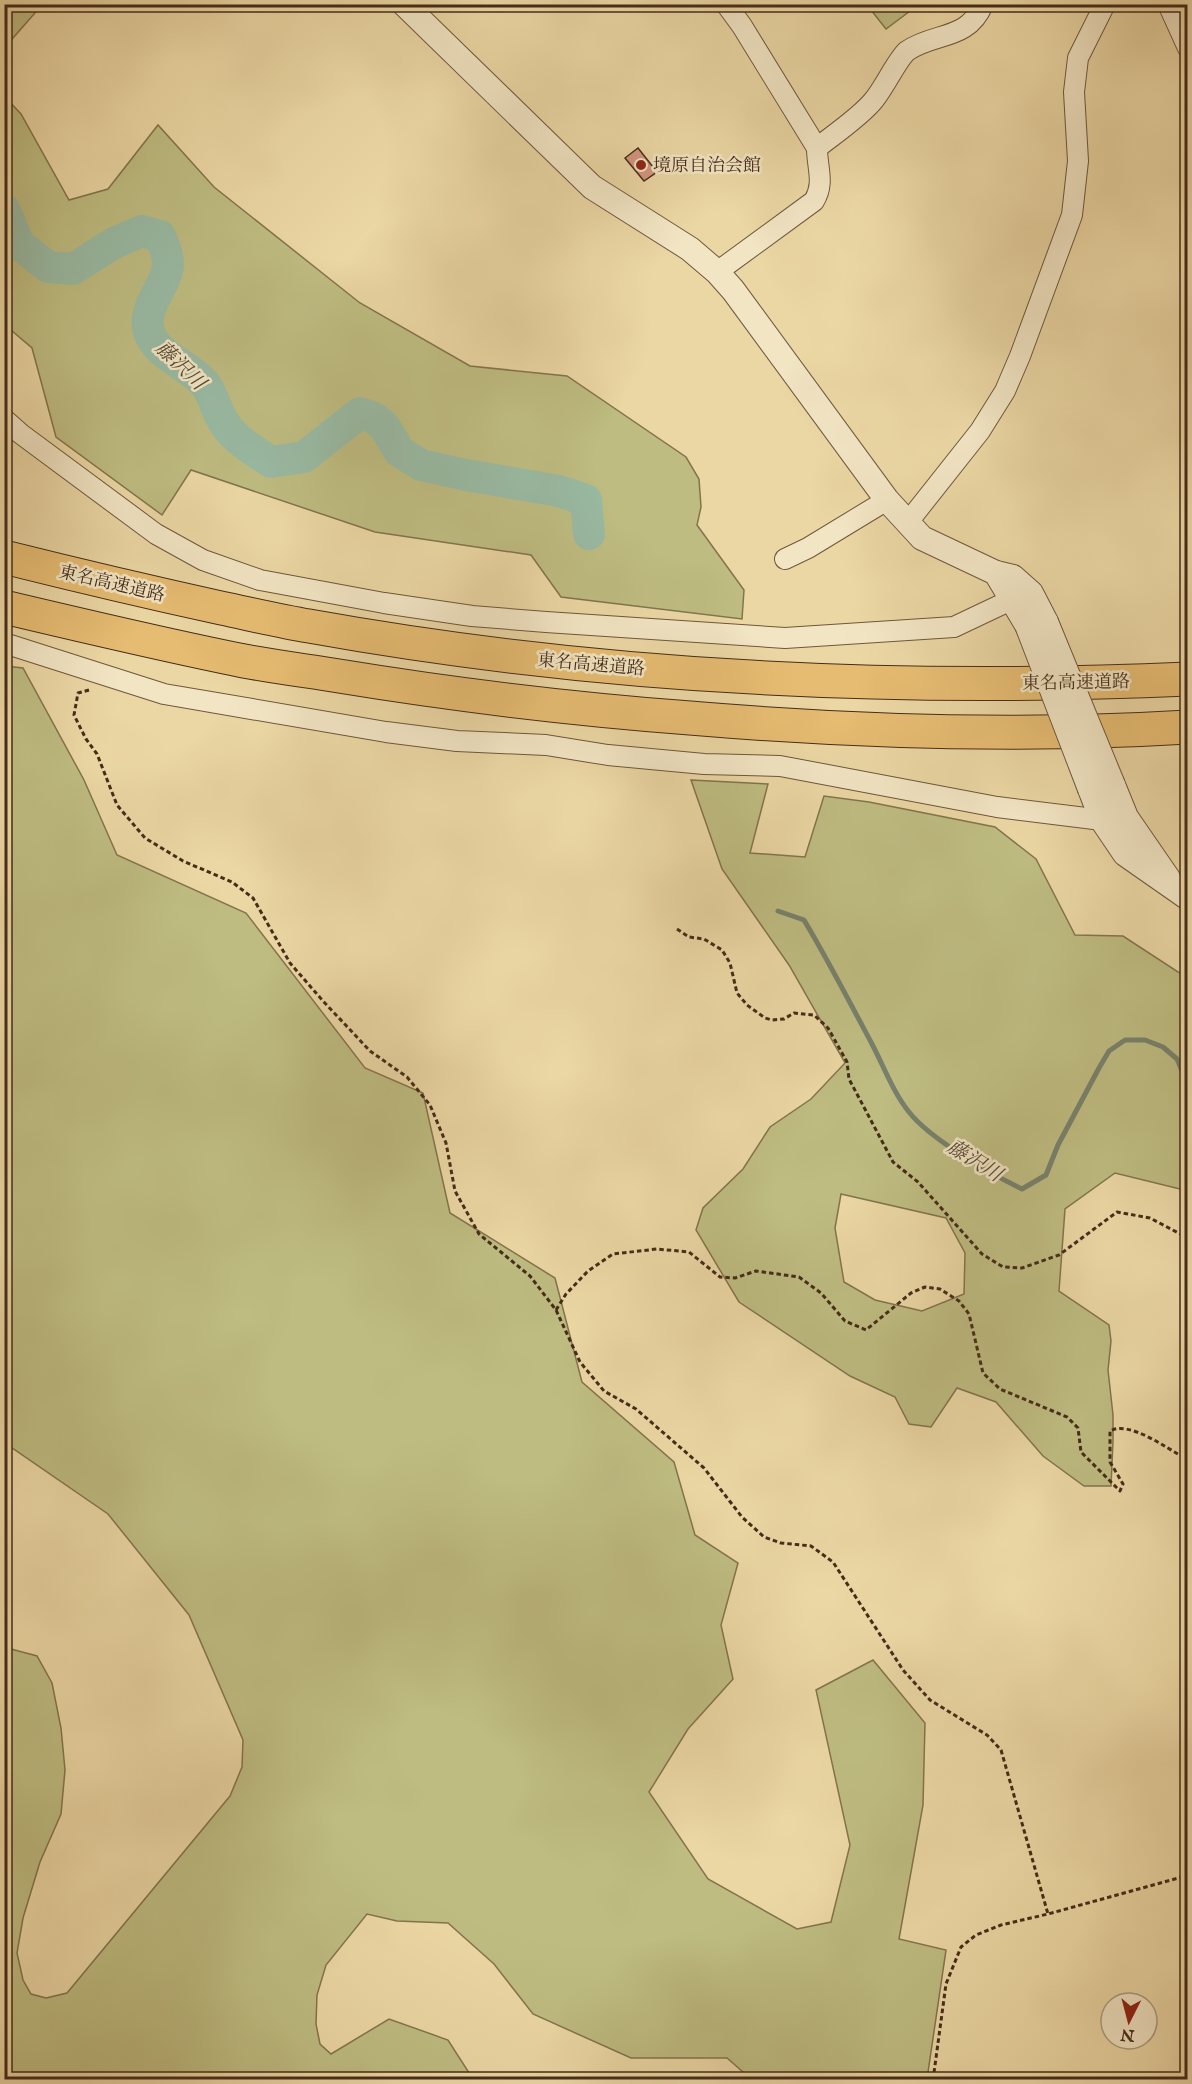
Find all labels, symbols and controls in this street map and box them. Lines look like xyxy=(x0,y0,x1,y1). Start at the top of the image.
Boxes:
place label: 境原自治会館 xyxy=(653,155,761,178)
marker: 境原自治会館 xyxy=(634,158,648,172)
water label: 藤沢川 xyxy=(150,336,212,397)
street label: 東名高速道路 xyxy=(56,561,167,608)
street label: 東名高速道路 xyxy=(536,649,646,682)
street label: 東名高速道路 xyxy=(1022,671,1130,696)
water label: 藤沢川 xyxy=(942,1135,1008,1189)
north arrow xyxy=(1099,1991,1159,2051)
text: N xyxy=(1120,2023,1137,2045)

